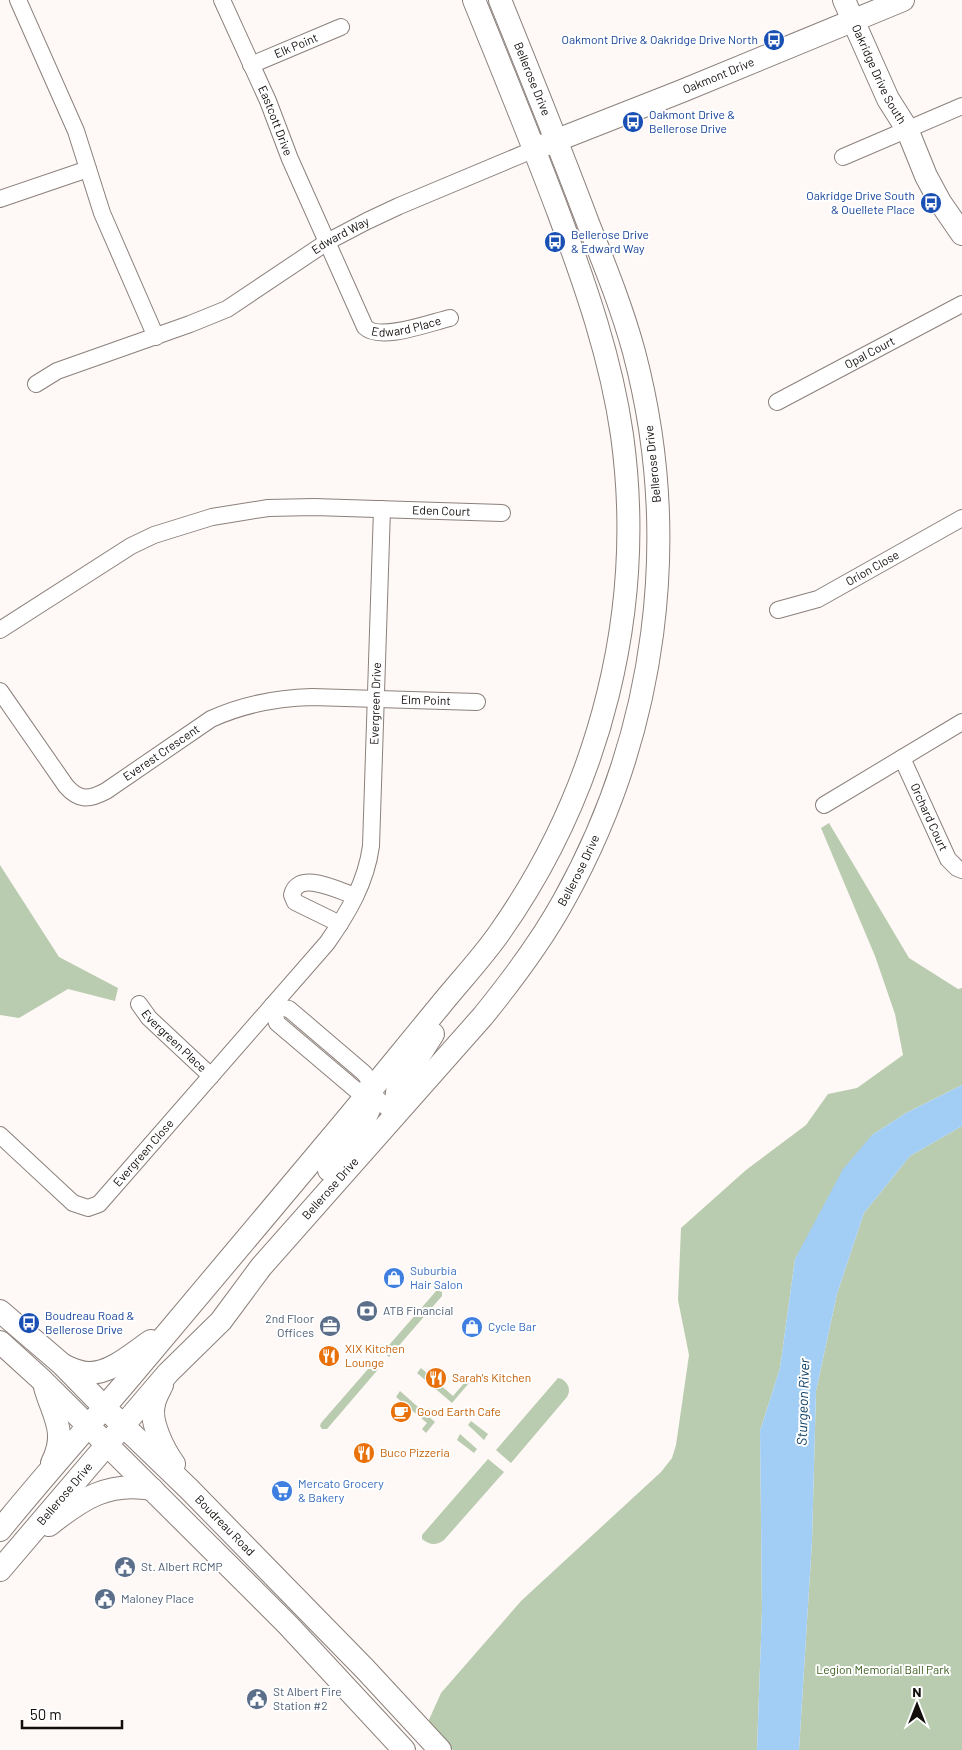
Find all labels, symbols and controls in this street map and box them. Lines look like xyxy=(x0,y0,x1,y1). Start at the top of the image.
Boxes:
street label: Oakridge Drive South xyxy=(850,22,910,126)
bus stop icon: Oakmont Drive & Oakridge Drive North xyxy=(762,28,786,52)
street label: Elk Point xyxy=(272,30,320,60)
place label: Oakmont Drive & Oakridge Drive North xyxy=(562,32,758,46)
street label: Bellerose Drive xyxy=(512,40,554,117)
street label: Oakmont Drive xyxy=(680,54,756,96)
street label: Eastcott Drive xyxy=(256,83,296,157)
place label: Oakmont Drive & Bellerose Drive xyxy=(649,107,735,135)
bus stop icon: Oakmont Drive & Bellerose Drive xyxy=(621,110,645,134)
place label: Oakridge Drive South & Ouellete Place xyxy=(806,188,915,216)
bus stop icon: Oakridge Drive South & Ouellete Place xyxy=(919,191,943,215)
street label: Edward Way xyxy=(309,213,371,256)
place label: Bellerose Drive & Edward Way xyxy=(571,227,649,255)
bus stop icon: Bellerose Drive & Edward Way xyxy=(543,230,567,254)
street label: Edward Place xyxy=(370,313,442,339)
street label: Opal Court xyxy=(842,333,897,371)
street label: Bellerose Drive xyxy=(641,425,663,504)
street label: Eden Court xyxy=(412,502,471,518)
street label: Orion Close xyxy=(843,547,901,588)
street label: Evergreen Drive xyxy=(366,662,383,745)
street label: Elm Point xyxy=(401,692,451,707)
street label: Everest Crescent xyxy=(120,721,202,783)
street label: Orchard Court xyxy=(908,781,951,853)
street label: Bellerose Drive xyxy=(554,832,601,908)
street label: Evergreen Place xyxy=(139,1006,210,1074)
street label: Evergreen Close xyxy=(110,1116,176,1189)
street label: Bellerose Drive xyxy=(298,1154,361,1222)
place label: Suburbia Hair Salon xyxy=(410,1263,463,1291)
shop icon: Suburbia Hair Salon xyxy=(382,1266,406,1290)
bank icon: ATB Financial xyxy=(355,1299,379,1323)
place label: ATB Financial xyxy=(383,1303,453,1317)
place label: Boudreau Road & Bellerose Drive xyxy=(45,1308,135,1336)
bus stop icon: Boudreau Road & Bellerose Drive xyxy=(17,1311,41,1335)
place label: 2nd Floor Offices xyxy=(265,1311,315,1339)
office icon: 2nd Floor Offices xyxy=(318,1314,342,1338)
shop icon: Cycle Bar xyxy=(460,1315,484,1339)
place label: Cycle Bar xyxy=(488,1319,537,1333)
place label: XIX Kitchen Lounge xyxy=(345,1341,405,1369)
restaurant icon: XIX Kitchen Lounge xyxy=(317,1344,341,1368)
water label: Sturgeon River xyxy=(792,1357,813,1446)
restaurant icon: Sarah's Kitchen xyxy=(424,1366,448,1390)
place label: Sarah's Kitchen xyxy=(452,1370,531,1384)
cafe icon: Good Earth Cafe xyxy=(389,1400,413,1424)
place label: Good Earth Cafe xyxy=(417,1404,501,1418)
restaurant icon: Buco Pizzeria xyxy=(352,1441,376,1465)
place label: Buco Pizzeria xyxy=(380,1445,450,1459)
street label: Bellerose Drive xyxy=(33,1459,95,1528)
place label: Mercato Grocery & Bakery xyxy=(298,1476,384,1504)
supermarket icon: Mercato Grocery & Bakery xyxy=(270,1479,294,1503)
street label: Boudreau Road xyxy=(193,1492,258,1558)
public building icon: St. Albert RCMP xyxy=(113,1555,137,1579)
place label: St. Albert RCMP xyxy=(141,1559,223,1573)
public building icon: Maloney Place xyxy=(93,1587,117,1611)
place label: Maloney Place xyxy=(121,1591,194,1605)
park label: Legion Memorial Ball Park xyxy=(816,1662,950,1676)
north arrow xyxy=(892,1680,942,1730)
text: N xyxy=(912,1683,922,1700)
place label: St Albert Fire Station #2 xyxy=(273,1684,342,1712)
public building icon: St Albert Fire Station #2 xyxy=(245,1687,269,1711)
scale bar xyxy=(22,1698,122,1730)
text: 50 m xyxy=(30,1705,62,1723)

